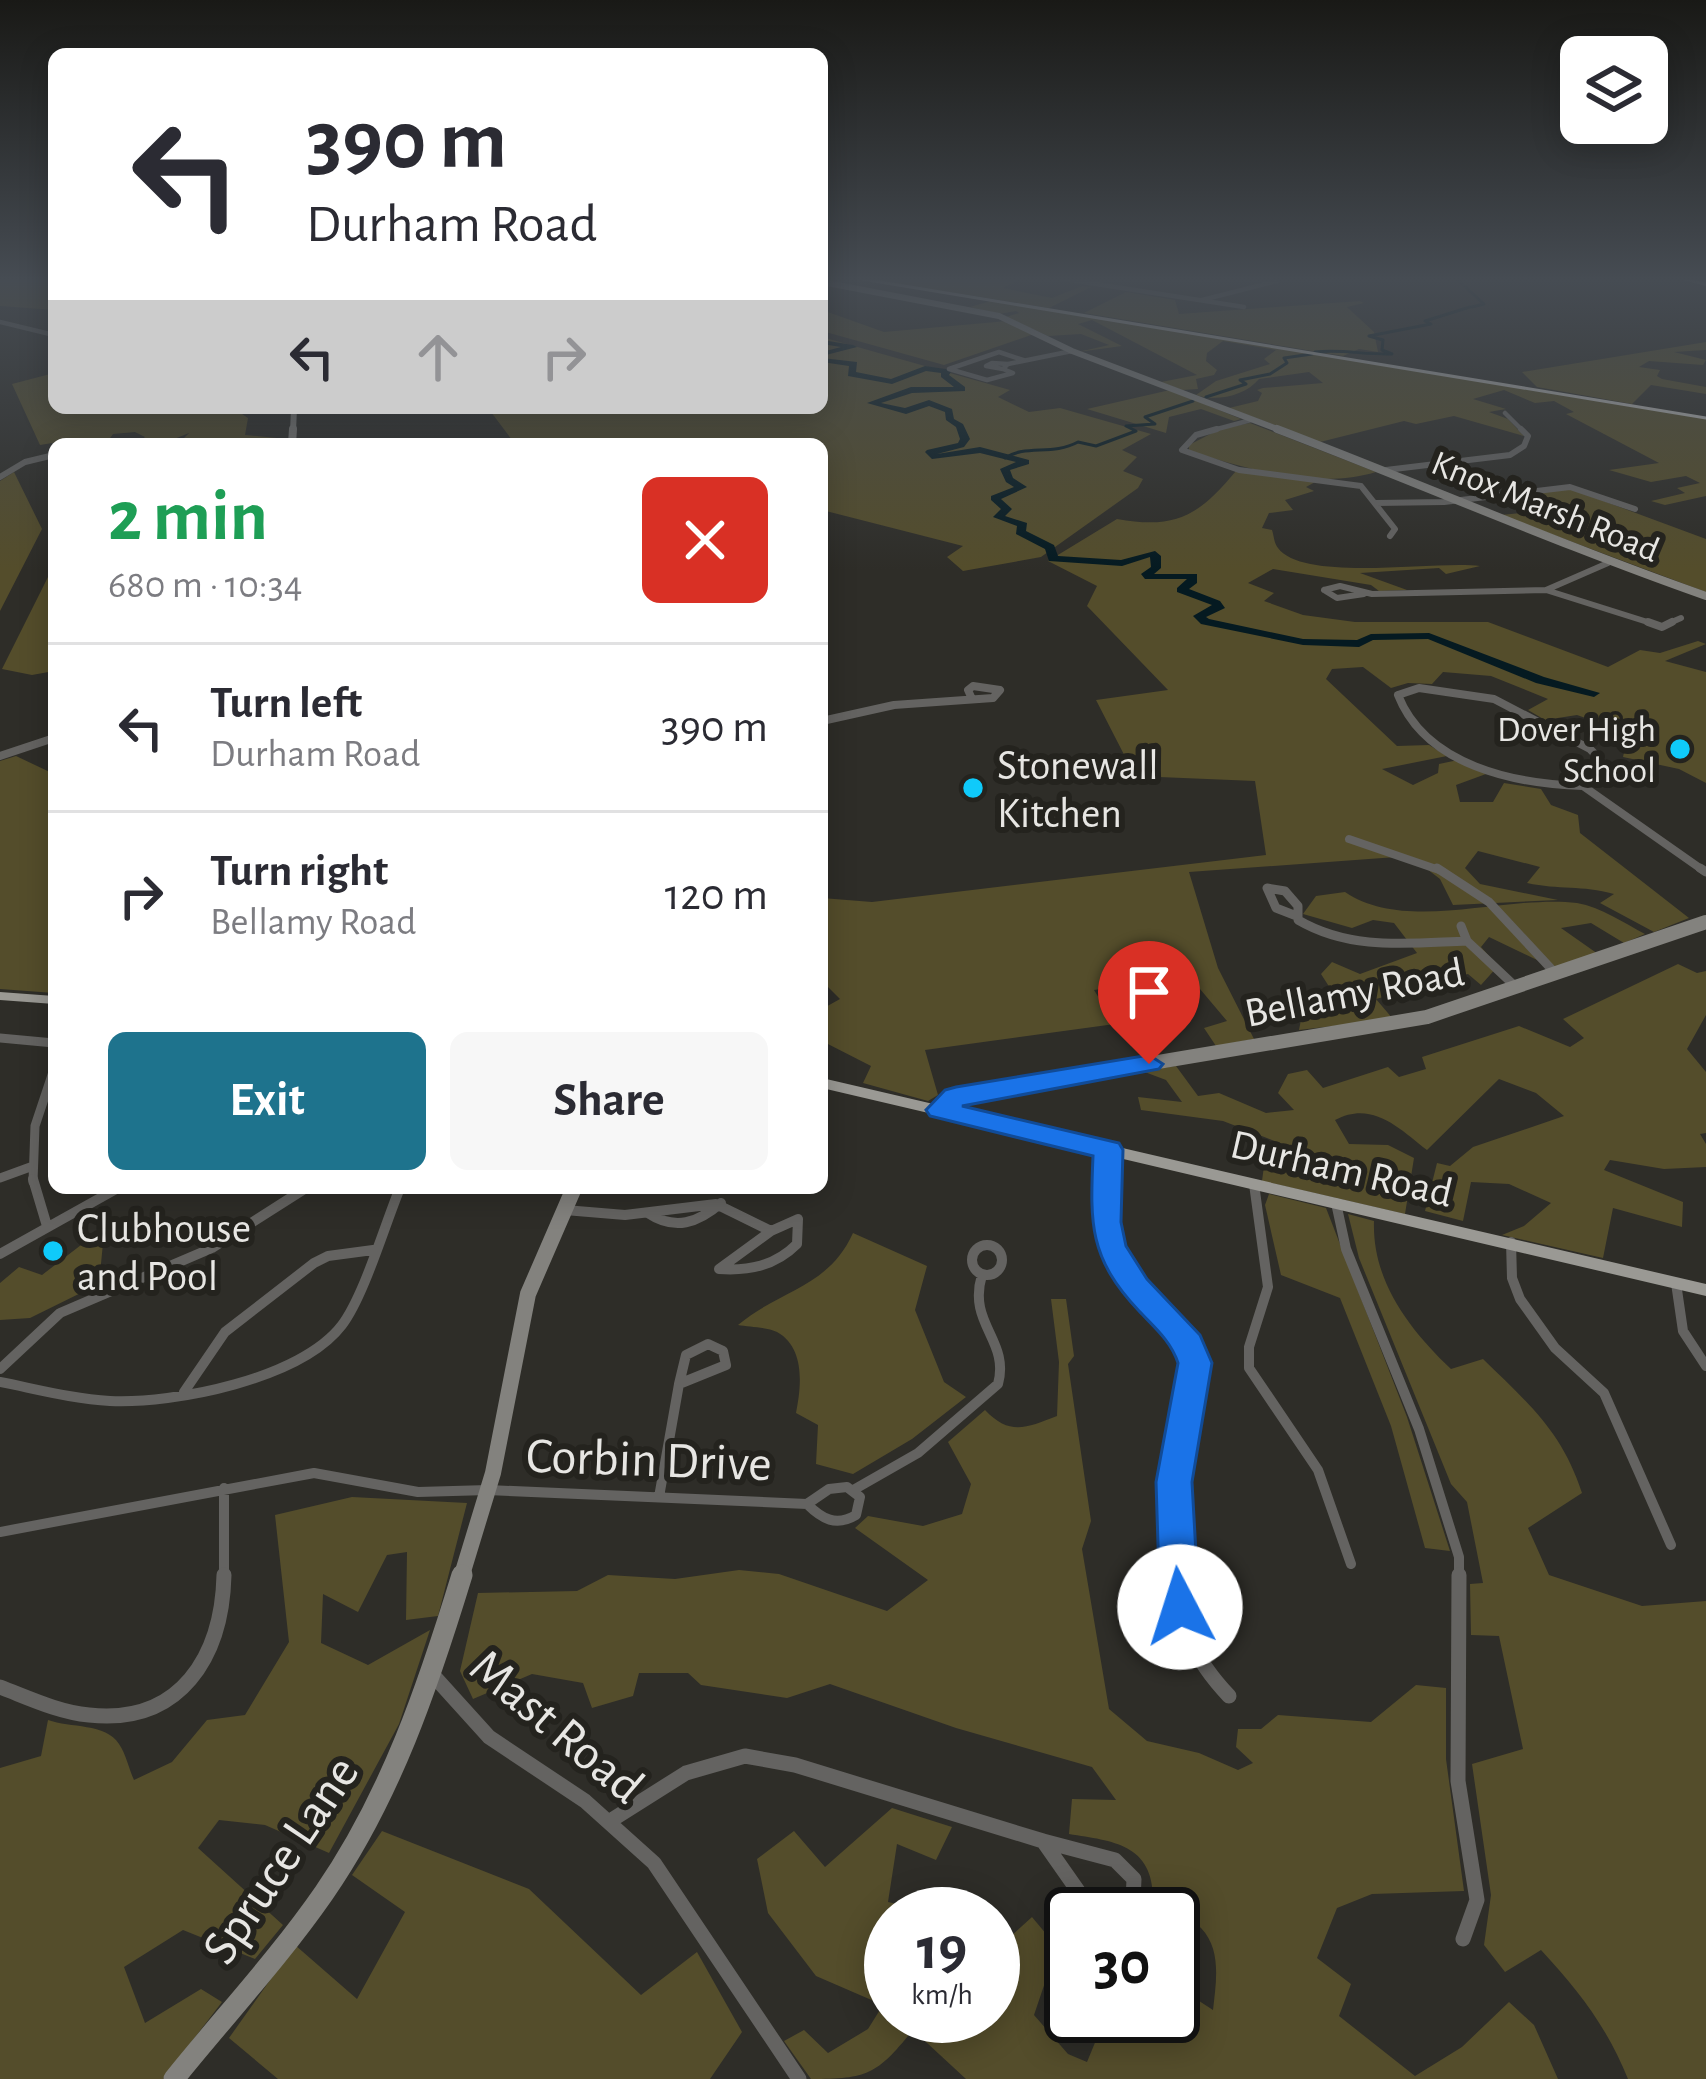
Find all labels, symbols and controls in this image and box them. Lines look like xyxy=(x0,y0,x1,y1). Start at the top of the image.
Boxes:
map controls xyxy=(1560,36,1668,144)
button: layers xyxy=(1560,36,1668,144)
icon: left xyxy=(108,96,264,252)
text: 390 m xyxy=(306,100,507,184)
text: Durham Road xyxy=(306,198,597,252)
icon: left xyxy=(279,324,345,390)
icon: ahead xyxy=(405,324,471,390)
icon: right xyxy=(531,324,597,390)
street label: Knox Marsh Road xyxy=(1426,445,1664,569)
button: close xyxy=(642,477,768,603)
text: 2 min xyxy=(108,481,268,553)
text: 680 m · 10:34 xyxy=(108,566,303,605)
text: Turn left xyxy=(210,681,362,726)
icon: left xyxy=(108,695,174,761)
text: 390 m xyxy=(661,705,768,750)
place label: Dover High School xyxy=(1497,712,1656,789)
text: Durham Road xyxy=(210,735,420,774)
marker: Dover High School xyxy=(1667,736,1693,762)
place label: Stonewall Kitchen xyxy=(997,745,1159,835)
marker: Stonewall Kitchen xyxy=(960,775,986,801)
text: Turn right xyxy=(210,849,388,894)
icon: right xyxy=(108,863,174,929)
text: 120 m xyxy=(665,873,768,918)
text: Bellamy Road xyxy=(210,903,417,942)
pin xyxy=(1098,941,1200,1064)
street label: Bellamy Road xyxy=(1241,951,1468,1035)
icon: arrive xyxy=(1116,959,1182,1025)
button: Exit xyxy=(108,1032,426,1170)
button: Share xyxy=(450,1032,768,1170)
street label: Durham Road xyxy=(1226,1123,1457,1215)
place label: Clubhouse and Pool xyxy=(77,1208,251,1298)
marker: Clubhouse and Pool xyxy=(40,1238,66,1264)
street label: Corbin Drive xyxy=(525,1431,773,1490)
position arrow xyxy=(1117,1544,1243,1670)
street label: Mast Road xyxy=(460,1640,653,1813)
street label: Spruce Lane xyxy=(193,1748,369,1973)
speed limit sign: 30 xyxy=(1044,1887,1200,2043)
text: 19 xyxy=(917,1920,967,1980)
text: km/h xyxy=(911,1980,973,2010)

